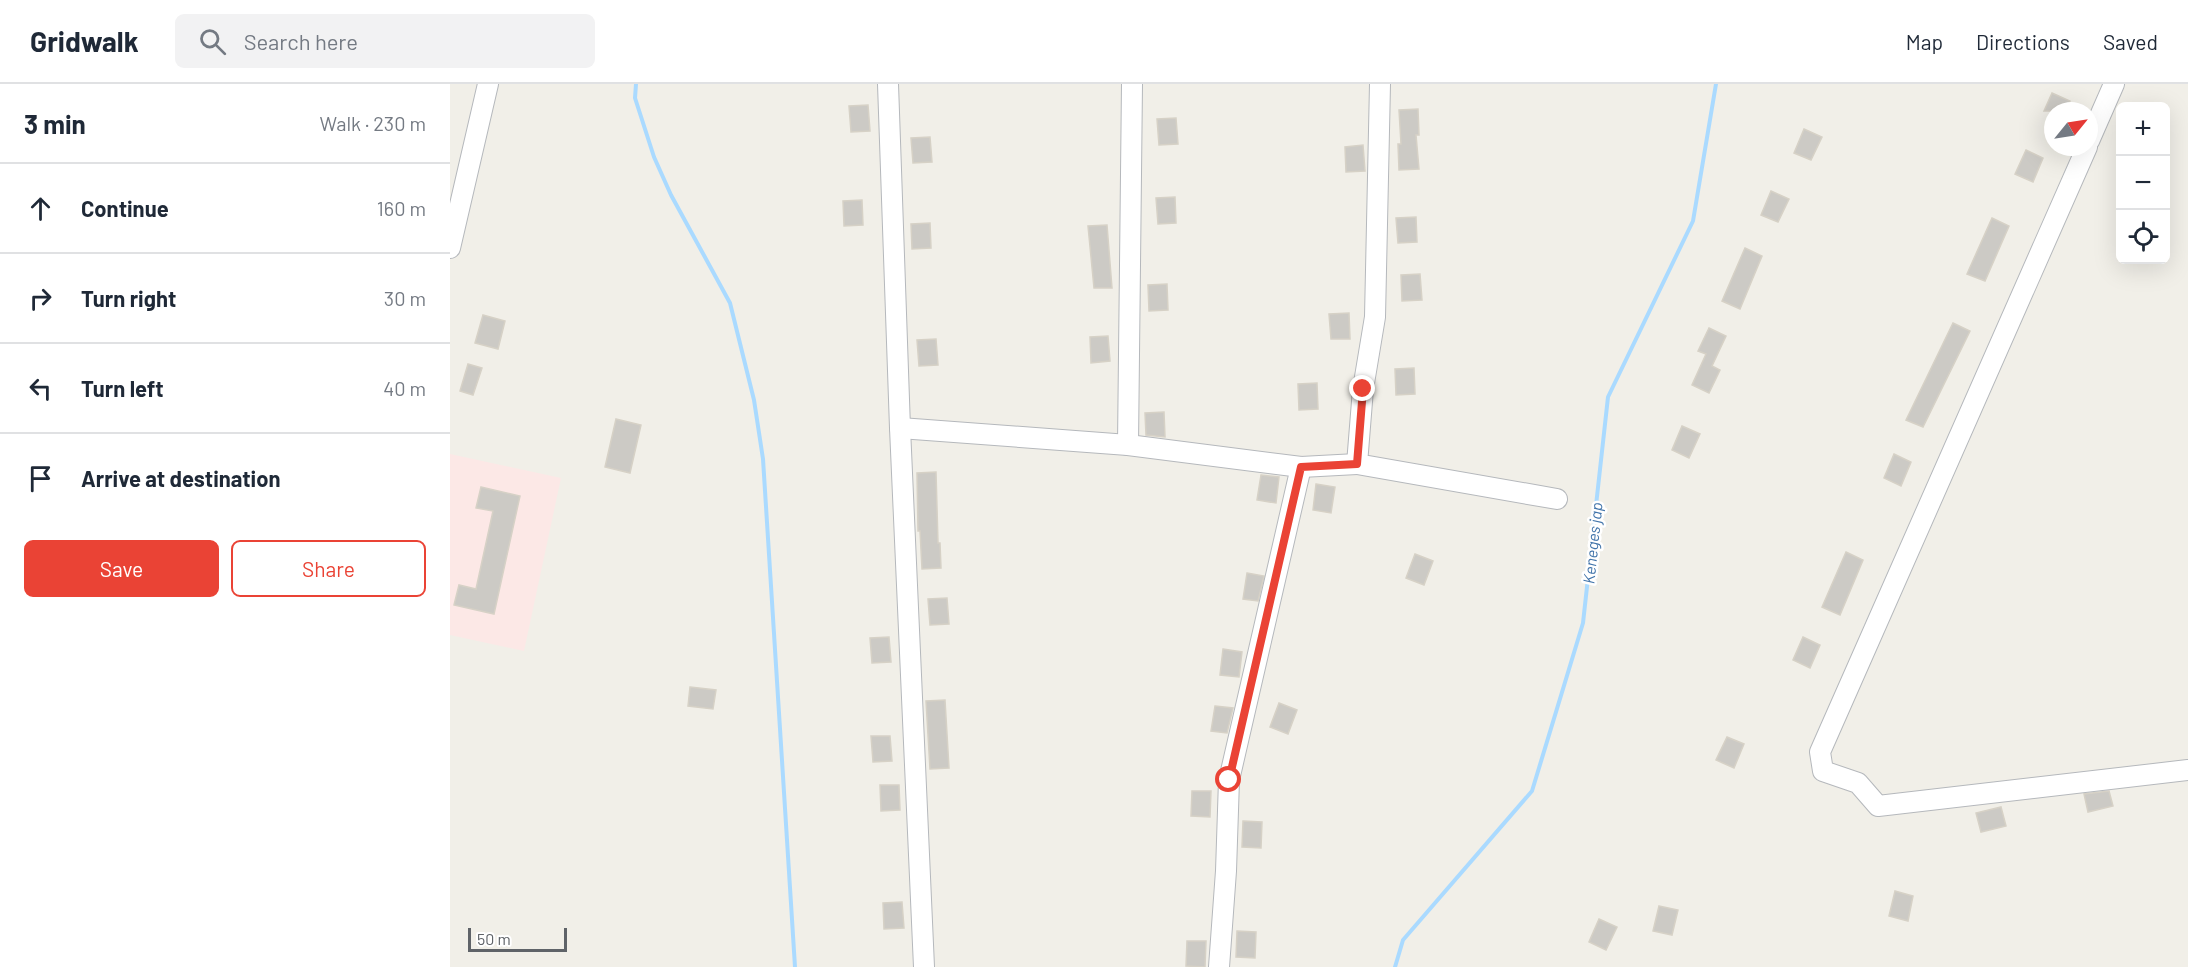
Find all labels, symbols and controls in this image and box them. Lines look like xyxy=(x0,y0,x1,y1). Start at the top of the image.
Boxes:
search box xyxy=(175,14,595,68)
text: Gridwalk xyxy=(30,24,139,58)
icon: search xyxy=(196,25,229,58)
text: Search here xyxy=(244,28,358,54)
text: Map xyxy=(1906,29,1943,54)
text: Directions xyxy=(1976,29,2070,54)
text: Saved xyxy=(2103,29,2158,54)
north arrow xyxy=(2044,102,2098,156)
map controls xyxy=(2116,102,2170,264)
button: + xyxy=(2116,102,2170,156)
text: 3 min xyxy=(24,108,86,139)
text: Walk · 230 m xyxy=(320,111,426,135)
button: − xyxy=(2116,156,2170,210)
icon: ahead xyxy=(24,192,57,225)
text: Continue xyxy=(81,195,169,221)
text: 160 m xyxy=(377,196,426,220)
button: locate xyxy=(2116,210,2170,264)
icon: right xyxy=(24,282,57,315)
text: Turn right xyxy=(81,285,176,311)
text: 30 m xyxy=(384,286,426,310)
icon: left xyxy=(24,372,57,405)
text: Turn left xyxy=(81,375,164,401)
route end xyxy=(1349,375,1375,401)
text: 40 m xyxy=(383,376,426,400)
icon: arrive xyxy=(24,462,57,495)
text: Arrive at destination xyxy=(81,465,280,491)
water label: Keneges jap xyxy=(1578,501,1606,585)
button: Save xyxy=(24,540,219,597)
button: Share xyxy=(231,540,426,597)
route start xyxy=(1215,766,1241,792)
scale bar xyxy=(468,925,567,952)
text: 50 m xyxy=(477,929,511,948)

